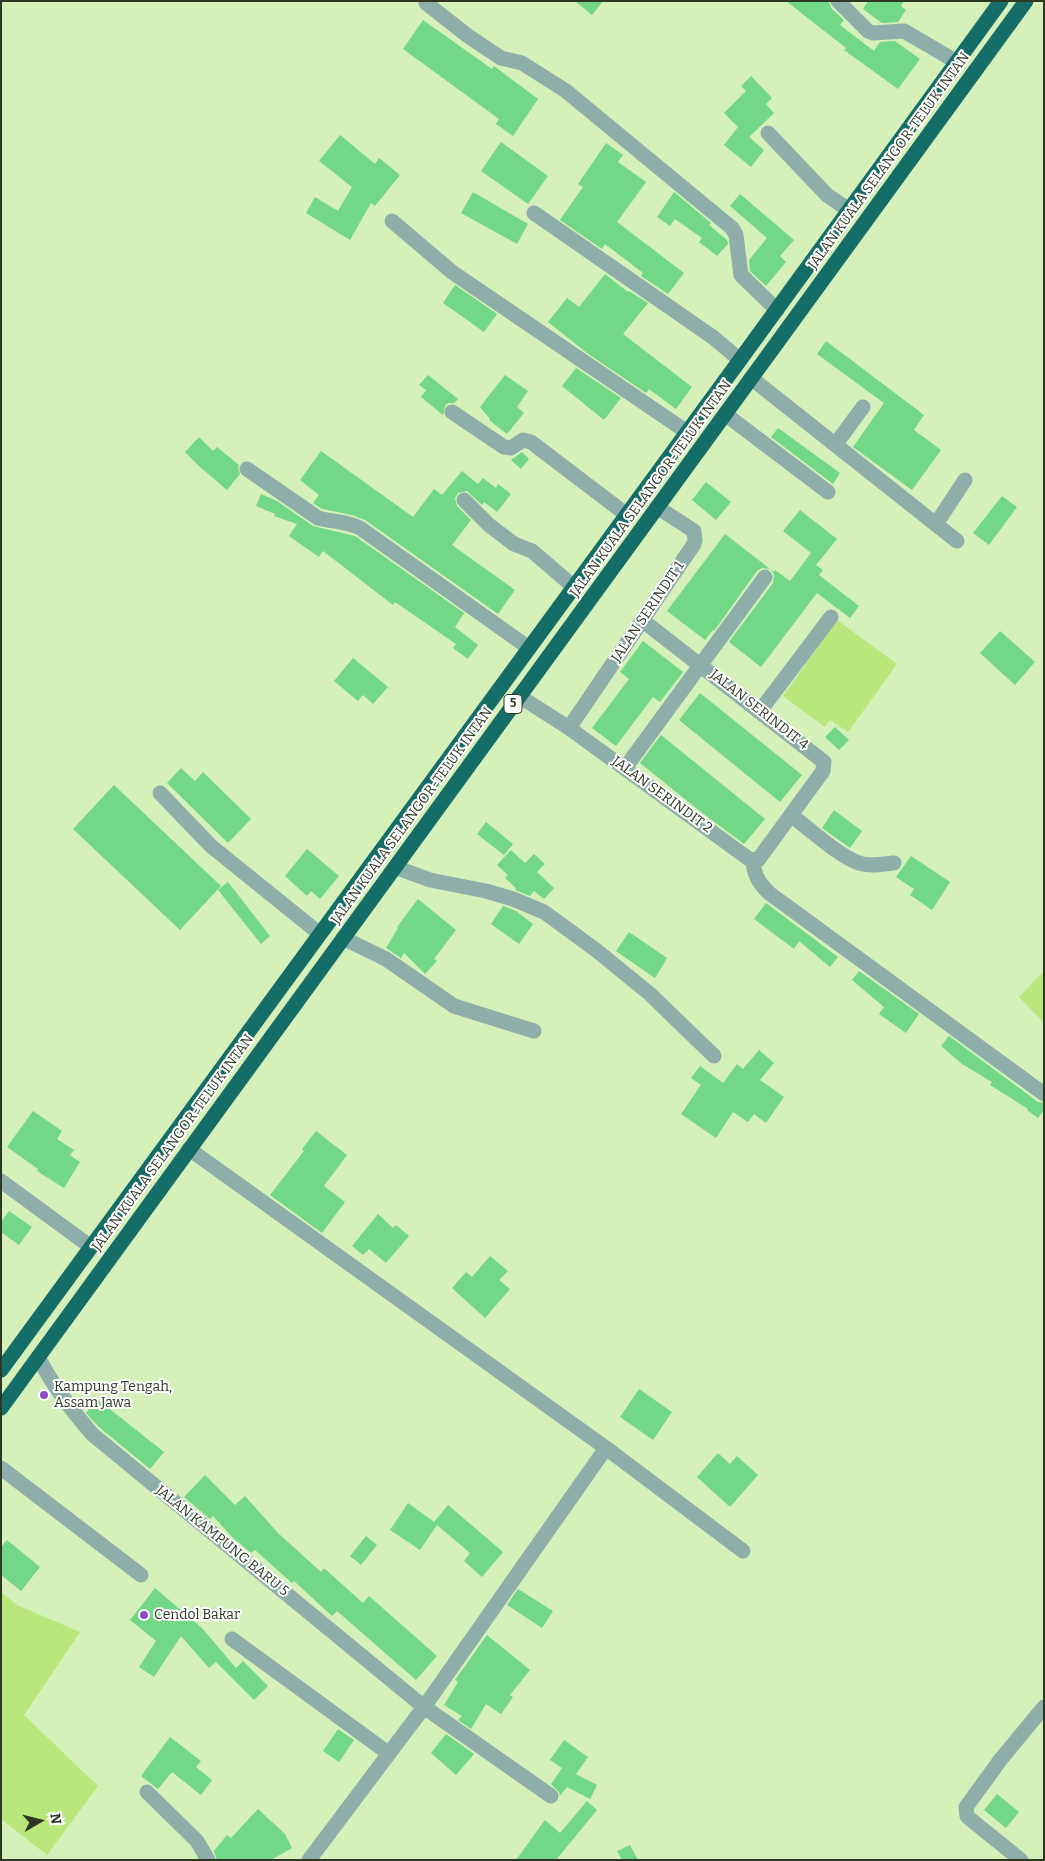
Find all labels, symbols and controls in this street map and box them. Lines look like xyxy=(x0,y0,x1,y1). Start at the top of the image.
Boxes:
street label: JALAN KUALA SELANGOR-TELUK INTAN xyxy=(805,49,973,273)
street label: JALAN KUALA SELANGOR-TELUK INTAN xyxy=(567,377,735,601)
street label: JALAN SERINDIT 1 xyxy=(608,558,688,666)
street label: JALAN SERINDIT 4 xyxy=(706,666,812,754)
road number: 5 xyxy=(504,694,522,714)
street label: JALAN KUALA SELANGOR-TELUK INTAN xyxy=(328,704,496,928)
street label: JALAN SERINDIT 2 xyxy=(609,753,715,837)
street label: JALAN KUALA SELANGOR-TELUK INTAN xyxy=(89,1031,257,1255)
place label: Kampung Tengah, Assam Jawa xyxy=(54,1379,172,1411)
marker: Kampung Tengah, Assam Jawa xyxy=(38,1389,50,1401)
street label: JALAN KAMPUNG BARU 5 xyxy=(152,1482,292,1600)
place label: Cendol Bakar xyxy=(154,1607,240,1623)
marker: Cendol Bakar xyxy=(138,1609,150,1621)
north arrow xyxy=(15,1796,65,1846)
text: N xyxy=(46,1812,65,1825)

